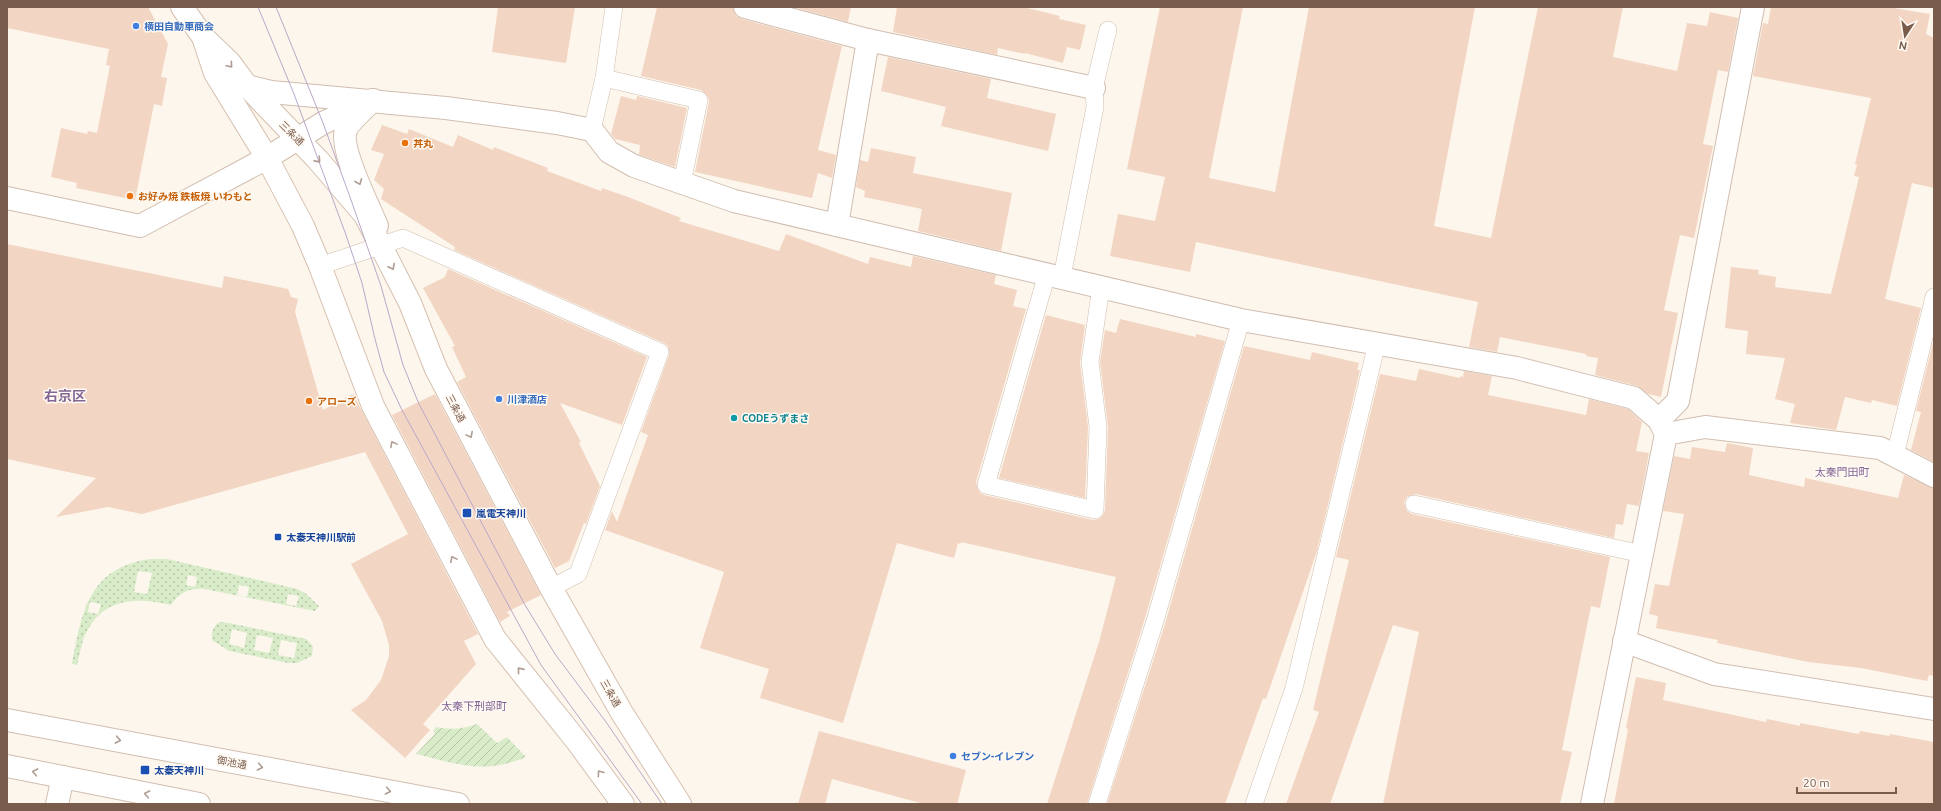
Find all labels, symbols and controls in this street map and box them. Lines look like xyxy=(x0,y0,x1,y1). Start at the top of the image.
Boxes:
north arrow xyxy=(1885,16,1925,56)
marker: 横田自動車商会 xyxy=(131,21,141,31)
place label: 横田自動車商会 xyxy=(144,21,214,32)
text: N xyxy=(1898,39,1908,53)
one-way arrow xyxy=(226,60,233,67)
street label: 三条通 xyxy=(277,119,306,148)
marker: 丼丸 xyxy=(400,138,410,148)
place label: 丼丸 xyxy=(413,138,433,149)
one-way arrow xyxy=(314,155,321,163)
one-way arrow xyxy=(354,179,362,186)
marker: お好み焼 鉄板焼 いわもと xyxy=(125,191,135,201)
place label: お好み焼 鉄板焼 いわもと xyxy=(138,191,253,202)
one-way arrow xyxy=(387,262,394,270)
district label: 右京区 xyxy=(44,388,86,404)
street label: 三条通 xyxy=(444,392,467,424)
marker: 川津酒店 xyxy=(494,394,504,404)
place label: 川津酒店 xyxy=(507,394,547,405)
marker: アローズ xyxy=(304,396,314,406)
place label: アローズ xyxy=(317,396,357,407)
marker: CODEうずまさ xyxy=(729,413,739,423)
place label: CODEうずまさ xyxy=(742,413,809,424)
one-way arrow xyxy=(466,431,473,438)
one-way arrow xyxy=(390,441,398,448)
district label: 太秦門田町 xyxy=(1815,466,1870,478)
marker: 嵐電天神川 xyxy=(461,507,473,519)
place label: 嵐電天神川 xyxy=(476,508,526,519)
marker: 太秦天神川駅前 xyxy=(273,532,283,542)
place label: 太秦天神川駅前 xyxy=(286,532,356,543)
one-way arrow xyxy=(451,556,458,563)
one-way arrow xyxy=(518,668,525,675)
street label: 三条通 xyxy=(598,678,623,709)
district label: 太秦下刑部町 xyxy=(441,700,507,712)
one-way arrow xyxy=(115,735,121,744)
marker: セブン-イレブン xyxy=(948,751,958,761)
place label: セブン-イレブン xyxy=(961,751,1034,762)
street label: 御池通 xyxy=(216,754,248,771)
one-way arrow xyxy=(257,762,263,771)
marker: 太秦天神川 xyxy=(139,764,151,776)
place label: 太秦天神川 xyxy=(154,765,204,776)
one-way arrow xyxy=(32,768,38,776)
scale bar xyxy=(1797,769,1896,795)
one-way arrow xyxy=(598,770,605,777)
text: 20 m xyxy=(1803,776,1830,789)
one-way arrow xyxy=(384,786,391,795)
one-way arrow xyxy=(144,790,151,798)

